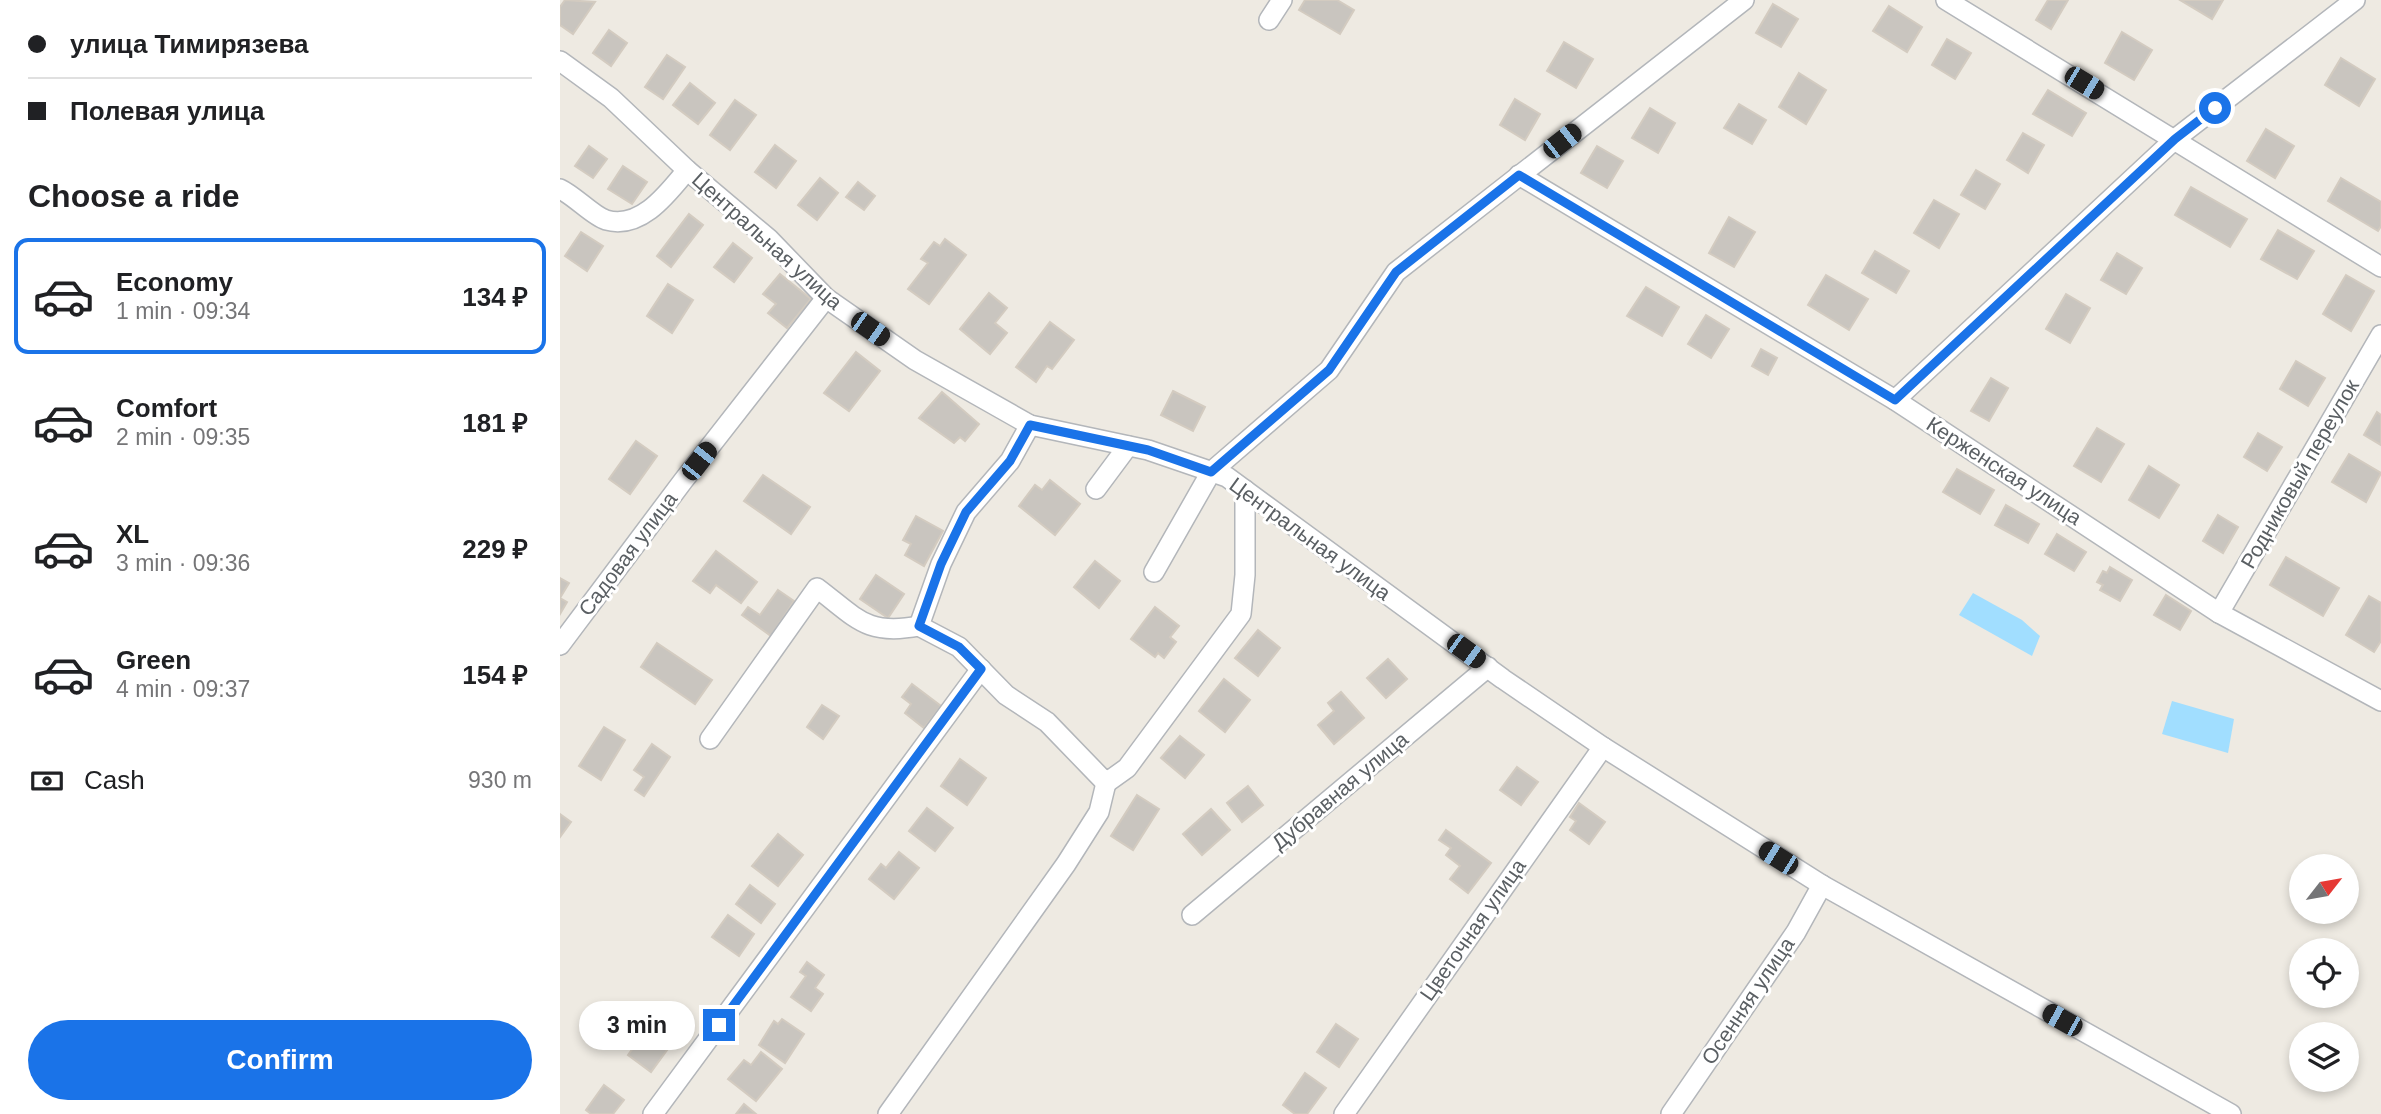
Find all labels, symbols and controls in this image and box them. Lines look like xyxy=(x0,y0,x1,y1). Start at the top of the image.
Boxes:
text: улица Тимирязева xyxy=(70,29,309,59)
car xyxy=(2061,63,2108,103)
route start xyxy=(2199,92,2231,124)
text: Полевая улица xyxy=(70,96,264,126)
car xyxy=(1539,120,1586,162)
street label: Центральная улица xyxy=(688,167,847,314)
text: Choose a ride xyxy=(28,178,240,214)
icon: car xyxy=(32,265,95,328)
text: Economy xyxy=(116,267,233,297)
text: 134 ₽ xyxy=(462,282,528,312)
text: 1 min · 09:34 xyxy=(116,298,250,324)
car xyxy=(847,308,894,350)
street label: Родниковый переулок xyxy=(2236,374,2364,572)
icon: car xyxy=(32,391,95,454)
text: Comfort xyxy=(116,393,217,423)
text: 181 ₽ xyxy=(462,408,528,438)
street label: Керженская улица xyxy=(1923,412,2086,529)
text: 2 min · 09:35 xyxy=(116,424,250,450)
car xyxy=(678,438,721,484)
street label: Центральная улица xyxy=(1225,473,1395,605)
street label: Садовая улица xyxy=(574,487,682,620)
icon: car xyxy=(32,517,95,580)
text: XL xyxy=(116,519,149,549)
text: 229 ₽ xyxy=(462,534,528,564)
text: 3 min · 09:36 xyxy=(116,550,250,576)
car xyxy=(1443,630,1490,672)
icon: car xyxy=(32,643,95,706)
text: Green xyxy=(116,645,191,675)
text: 154 ₽ xyxy=(462,660,528,690)
text: 4 min · 09:37 xyxy=(116,676,250,702)
street label: Дубравная улица xyxy=(1267,727,1412,854)
icon: cash xyxy=(28,762,66,800)
text: Cash xyxy=(84,765,145,795)
text: 930 m xyxy=(468,767,532,793)
car xyxy=(1755,838,1802,878)
street label: Цветочная улица xyxy=(1415,854,1530,1005)
north arrow xyxy=(2289,854,2359,924)
map controls xyxy=(2289,854,2359,1092)
street label: Осенняя улица xyxy=(1697,933,1799,1069)
button: locate xyxy=(2289,938,2359,1008)
callout: 3 min xyxy=(579,1000,694,1050)
car xyxy=(2039,1001,2086,1039)
route end xyxy=(703,1009,735,1041)
text: 3 min xyxy=(607,1012,667,1038)
button: Confirm xyxy=(28,1020,532,1100)
button: layers xyxy=(2289,1022,2359,1092)

